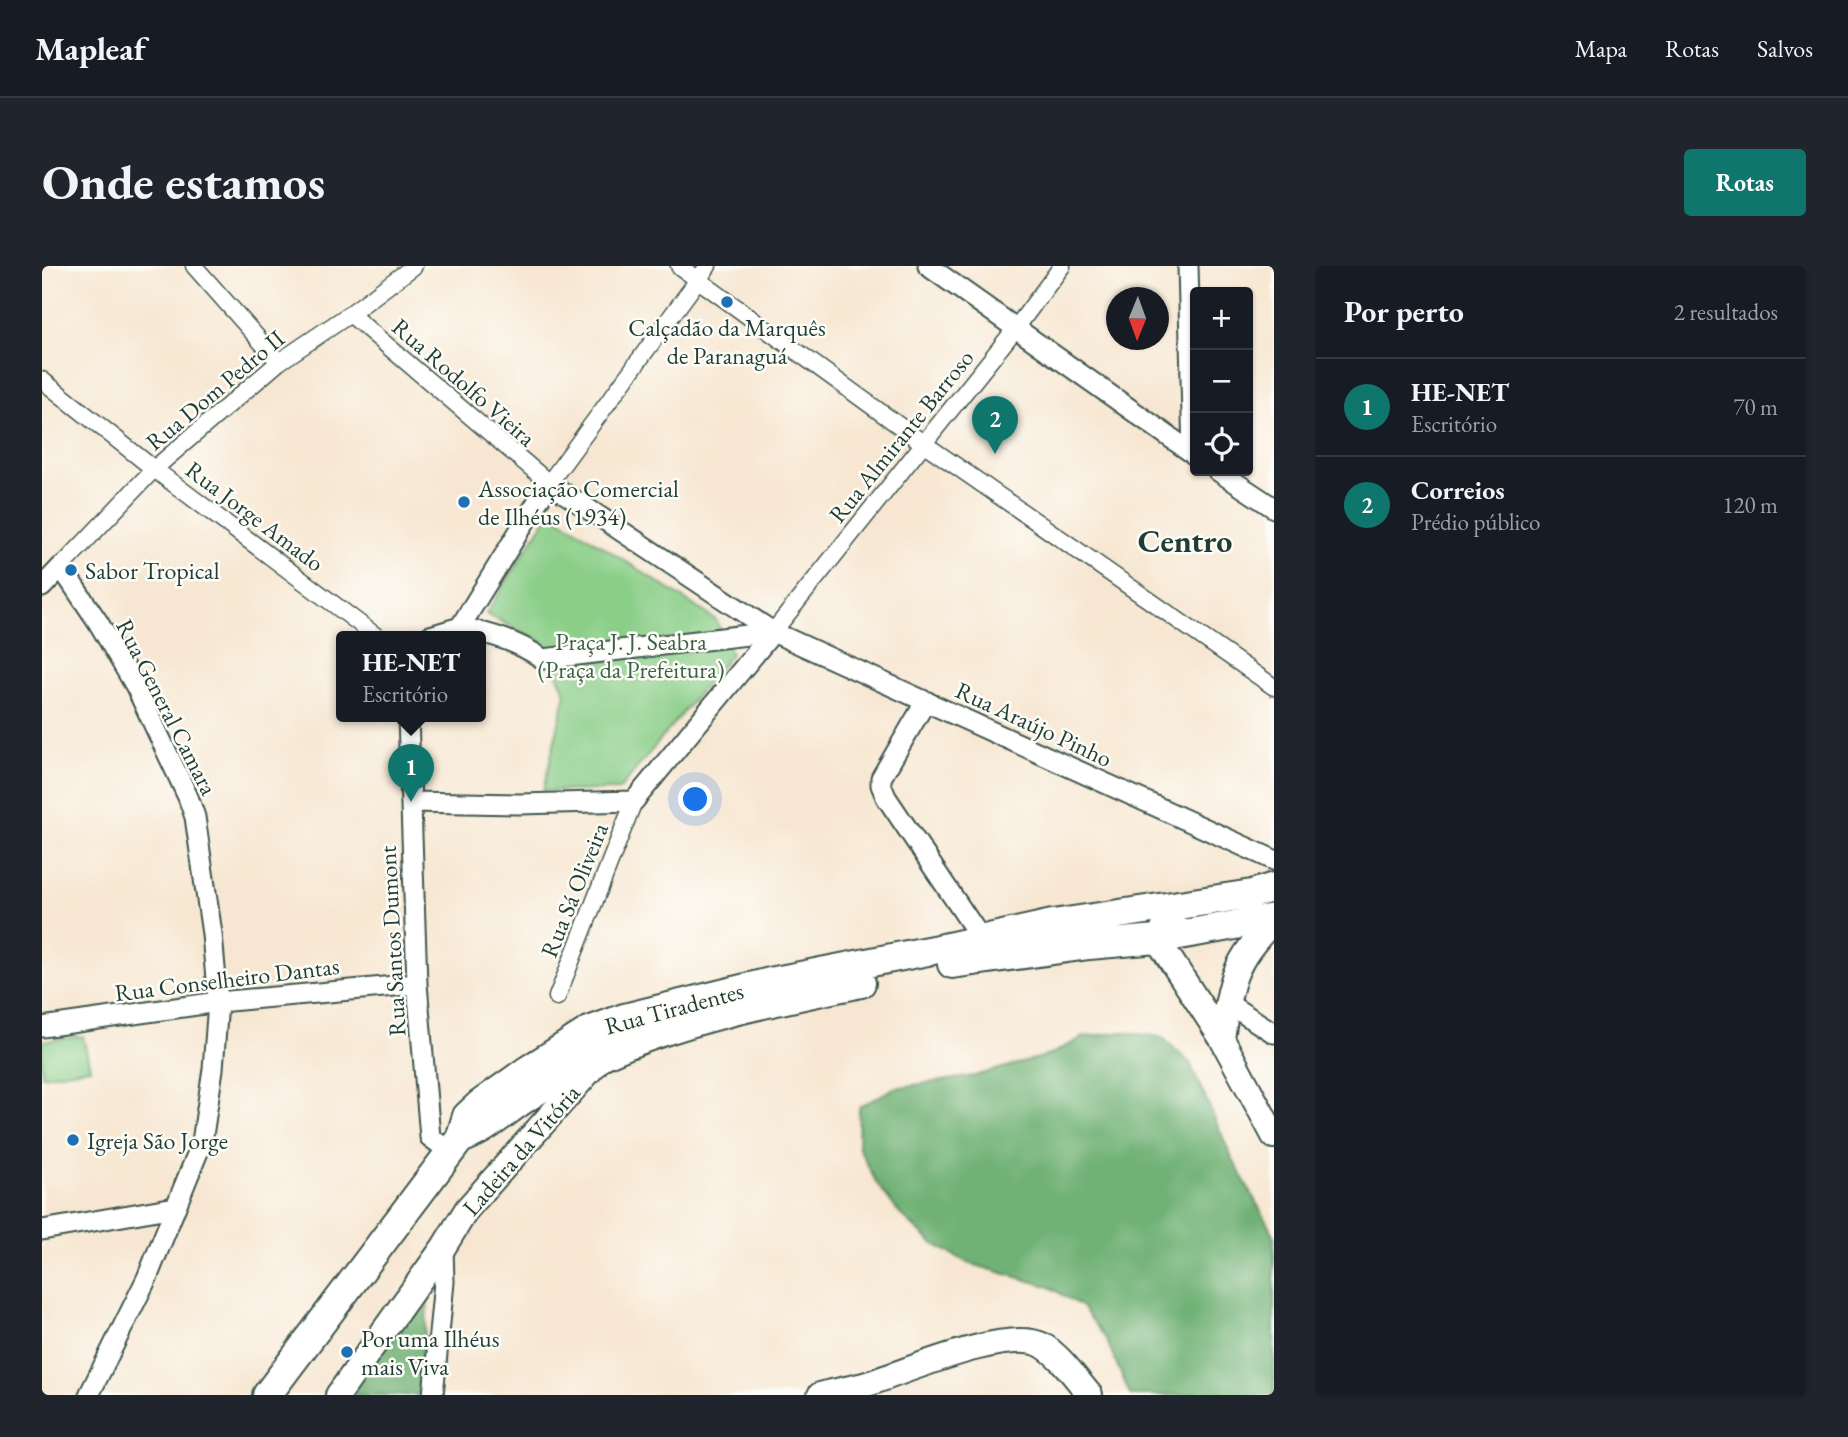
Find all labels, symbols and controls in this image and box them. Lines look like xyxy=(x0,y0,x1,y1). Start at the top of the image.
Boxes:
text: Mapleaf xyxy=(35,27,146,70)
text: Mapa xyxy=(1575,33,1627,64)
text: Rotas xyxy=(1665,33,1719,64)
text: Salvos xyxy=(1757,33,1813,64)
button: Rotas xyxy=(1684,149,1806,216)
text: Onde estamos xyxy=(42,150,325,214)
north arrow xyxy=(1106,287,1169,350)
map controls xyxy=(1190,287,1253,476)
button: + xyxy=(1190,287,1253,350)
text: Por perto xyxy=(1344,292,1464,331)
marker: Calçadão da Marquês de Paranaguá xyxy=(719,294,735,310)
text: 2 resultados xyxy=(1674,297,1778,327)
street label: Rua Rodolfo Vieira xyxy=(386,311,543,453)
place label: Calçadão da Marquês de Paranaguá xyxy=(628,312,826,371)
street label: Rua Dom Pedro II xyxy=(139,323,291,457)
street label: Rua Almirante Barroso xyxy=(822,343,981,529)
button: − xyxy=(1190,350,1253,413)
text: HE-NET xyxy=(1411,375,1509,409)
text: 1 xyxy=(1361,392,1373,422)
text: 70 m xyxy=(1733,392,1778,422)
pin: 2 xyxy=(972,396,1018,454)
text: Escritório xyxy=(1411,409,1497,439)
button: locate xyxy=(1190,413,1253,476)
street label: Rua Jorge Amado xyxy=(180,454,331,578)
place label: Associação Comercial de Ilhéus (1934) xyxy=(477,473,679,532)
text: Correios xyxy=(1411,473,1505,507)
text: 2 xyxy=(1361,490,1373,520)
text: 120 m xyxy=(1722,490,1778,520)
marker: Associação Comercial de Ilhéus (1934) xyxy=(456,494,472,510)
text: Prédio público xyxy=(1411,507,1540,537)
district label: Centro xyxy=(1138,520,1232,562)
place label: Sabor Tropical xyxy=(85,555,220,586)
marker: Sabor Tropical xyxy=(63,562,79,578)
street label: Rua General Camara xyxy=(109,614,225,801)
park label: Praça J. J. Seabra (Praça da Prefeitura) xyxy=(538,626,724,685)
popup xyxy=(336,631,486,722)
text: HE-NET xyxy=(362,645,460,679)
street label: Rua Araújo Pinho xyxy=(951,674,1117,774)
text: Escritório xyxy=(362,679,448,709)
pin: 1 xyxy=(388,744,434,802)
your location xyxy=(678,782,712,816)
street label: Rua Sá Oliveira xyxy=(533,818,615,962)
street label: Rua Santos Dumont xyxy=(371,844,412,1037)
street label: Rua Conselheiro Dantas xyxy=(113,950,341,1008)
street label: Rua Tiradentes xyxy=(601,975,747,1041)
street label: Ladeira da Vitória xyxy=(455,1078,587,1222)
place label: Igreja São Jorge xyxy=(87,1125,228,1156)
marker: Igreja São Jorge xyxy=(65,1132,81,1148)
place label: Por uma Ilhéus mais Viva xyxy=(361,1323,499,1382)
marker: Por uma Ilhéus mais Viva xyxy=(339,1344,355,1360)

